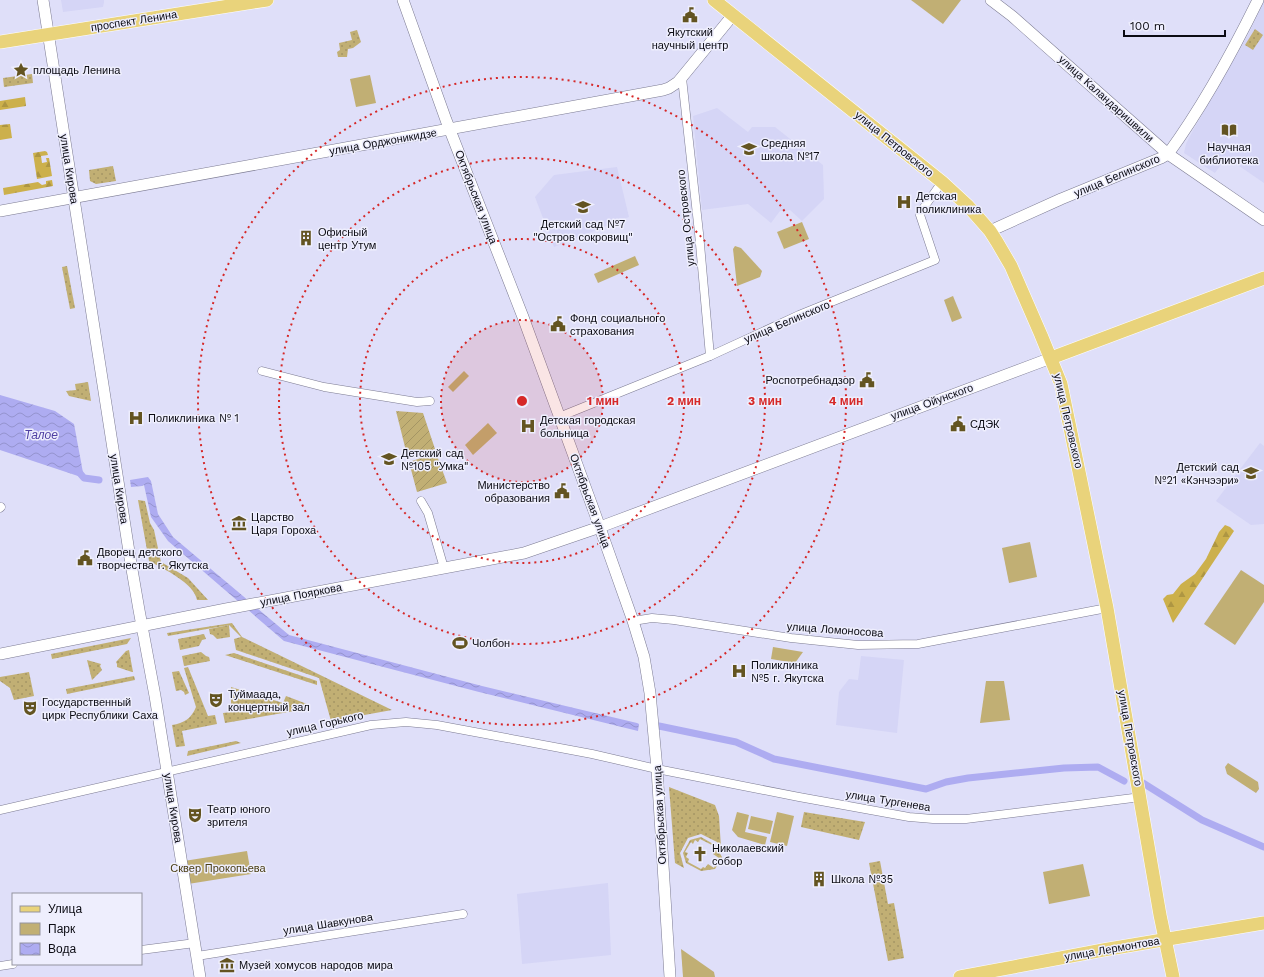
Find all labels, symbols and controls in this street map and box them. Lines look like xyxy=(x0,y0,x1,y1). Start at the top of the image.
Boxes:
public building icon: Якутский научный центр xyxy=(681,6,699,24)
street label: проспект Ленина xyxy=(90,8,179,34)
scale bar xyxy=(1124,12,1225,38)
text: 100 m xyxy=(1130,19,1165,33)
place label: Якутский научный центр xyxy=(652,26,728,52)
street label: улица Каландаришвили xyxy=(1056,53,1156,145)
place icon: площадь Ленина xyxy=(12,61,30,79)
place label: площадь Ленина xyxy=(33,64,121,77)
street label: улица Петровского xyxy=(852,108,936,180)
library icon: Научная библиотека xyxy=(1220,121,1238,139)
street label: улица Орджоникидзе xyxy=(328,126,438,158)
street label: улица Кирова xyxy=(57,133,81,206)
place label: Средняя школа №17 xyxy=(761,137,819,163)
school or university icon: Средняя школа №17 xyxy=(740,140,758,158)
place label: Научная библиотека xyxy=(1200,141,1259,167)
street label: Октябрьская улица xyxy=(452,148,500,246)
street label: улица Белинского xyxy=(1072,152,1162,200)
street label: улица Островского xyxy=(674,169,698,267)
place label: Детская поликлиника xyxy=(916,190,982,216)
hospital icon: Детская поликлиника xyxy=(895,193,913,211)
school or university icon: Детский сад №7 "Остров сокровищ" xyxy=(574,198,592,216)
place label: Детский сад №7 "Остров сокровищ" xyxy=(533,218,633,244)
place label: Офисный центр Утум xyxy=(318,226,376,252)
building icon: Офисный центр Утум xyxy=(297,229,315,247)
street label: улица Белинского xyxy=(742,298,832,346)
place label: Фонд социального страхования xyxy=(570,312,665,338)
public building icon: Фонд социального страхования xyxy=(549,315,567,333)
public building icon: Роспотребнадзор xyxy=(858,371,876,389)
street label: улица Петровского xyxy=(1051,372,1085,470)
place label: Роспотребнадзор xyxy=(765,374,855,387)
street label: улица Ойунского xyxy=(889,381,975,423)
centre of rings xyxy=(515,394,529,408)
text: 1 мин xyxy=(587,394,619,408)
text: 2 мин xyxy=(667,394,701,408)
text: 3 мин xyxy=(748,394,782,408)
text: 4 мин xyxy=(829,394,863,408)
hospital icon: Поликлиника № 1 xyxy=(127,409,145,427)
place label: Поликлиника № 1 xyxy=(148,412,239,425)
place label: Детская городская больница xyxy=(540,414,635,440)
public building icon: СДЭК xyxy=(949,415,967,433)
hospital icon: Детская городская больница xyxy=(519,417,537,435)
place label: СДЭК xyxy=(970,418,1000,431)
water label: Талое xyxy=(24,428,58,442)
place label: Детский сад №105 "Умка" xyxy=(401,447,468,473)
school or university icon: Детский сад №105 "Умка" xyxy=(380,450,398,468)
street label: Октябрьская улица xyxy=(567,452,613,551)
street label: улица Кирова xyxy=(107,453,131,526)
place label: Детский сад №21 «Кэнчээри» xyxy=(1154,461,1240,487)
school or university icon: Детский сад №21 «Кэнчээри» xyxy=(1242,464,1260,482)
place label: Министерство образования xyxy=(477,479,550,505)
public building icon: Министерство образования xyxy=(553,482,571,500)
place label: Царство Царя Гороха xyxy=(251,511,317,537)
museum icon: Царство Царя Гороха xyxy=(230,514,248,532)
place label: Дворец детского творчества г. Якутска xyxy=(97,546,209,572)
public building icon: Дворец детского творчества г. Якутска xyxy=(76,549,94,567)
street label: улица Пояркова xyxy=(259,581,344,609)
street label: улица Ломоносова xyxy=(786,620,885,640)
sports icon: Чолбон xyxy=(451,634,469,652)
place label: Чолбон xyxy=(472,637,510,650)
place label: Поликлиника №5 г. Якутска xyxy=(751,659,825,685)
hospital icon: Поликлиника №5 г. Якутска xyxy=(730,662,748,680)
place label: Туймаада, концертный зал xyxy=(228,688,310,714)
street label: улица Петровского xyxy=(1115,689,1145,787)
theatre icon: Туймаада, концертный зал xyxy=(207,691,225,709)
place label: Государственный цирк Республики Саха xyxy=(42,696,159,722)
theatre icon: Государственный цирк Республики Саха xyxy=(21,699,39,717)
street label: улица Горького xyxy=(285,709,365,739)
street label: Октябрьская улица xyxy=(651,764,669,865)
street label: улица Кирова xyxy=(161,772,185,845)
street label: улица Тургенева xyxy=(845,788,932,814)
place label: Театр юного зрителя xyxy=(207,803,270,829)
theatre icon: Театр юного зрителя xyxy=(186,806,204,824)
place label: Николаевский собор xyxy=(712,842,784,868)
church icon: Николаевский собор xyxy=(691,845,709,863)
park label: Сквер Прокопьева xyxy=(170,862,267,875)
building icon: Школа №35 xyxy=(810,870,828,888)
place label: Школа №35 xyxy=(831,873,893,886)
legend xyxy=(12,893,142,965)
text: Улица xyxy=(48,902,82,916)
street label: улица Шавкунова xyxy=(282,910,375,937)
text: Парк xyxy=(48,922,76,936)
street label: улица Лермонтова xyxy=(1064,934,1161,964)
text: Вода xyxy=(48,942,76,956)
museum icon: Музей хомусов народов мира xyxy=(218,956,236,974)
place label: Музей хомусов народов мира xyxy=(239,959,394,972)

